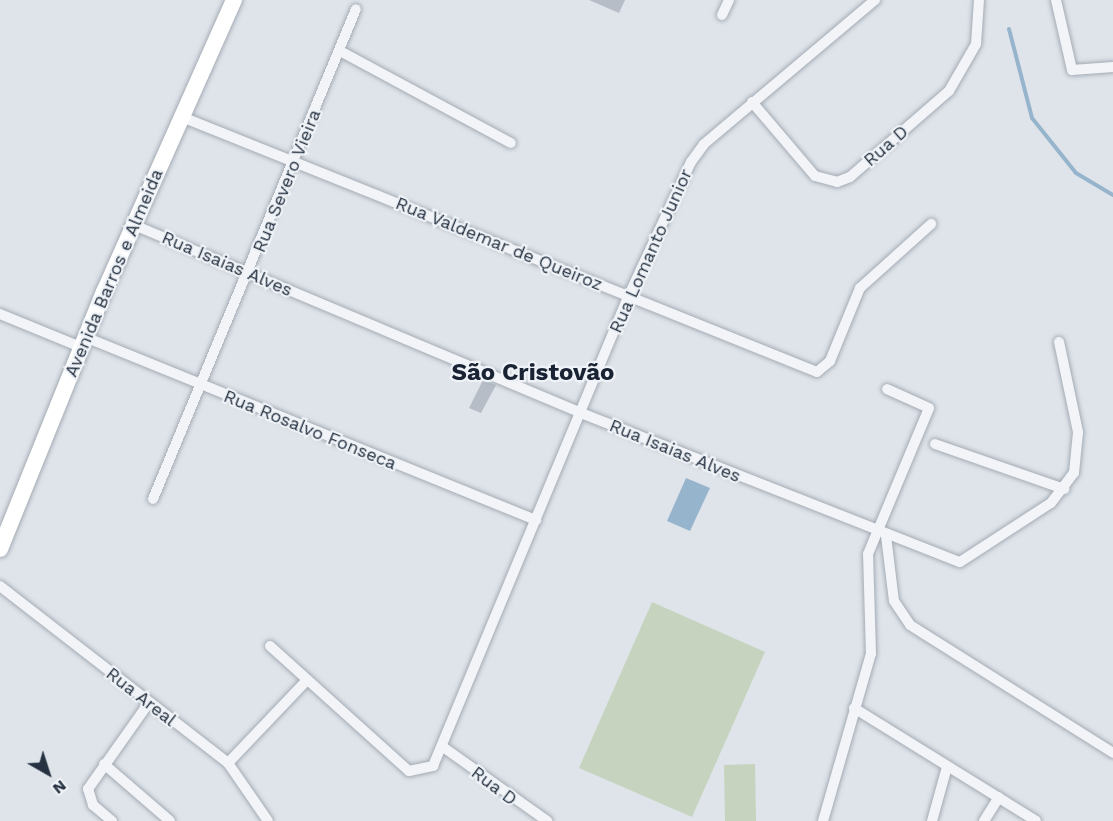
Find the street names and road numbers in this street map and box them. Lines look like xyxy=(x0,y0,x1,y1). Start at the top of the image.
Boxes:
street label: Rua Severo Vieira xyxy=(248,106,326,256)
street label: Rua D xyxy=(859,121,913,171)
street label: Avenida Barros e Almeida xyxy=(60,165,168,381)
street label: Rua Lomanto Junior xyxy=(605,165,697,337)
street label: Rua Valdemar de Queiroz xyxy=(392,192,606,296)
street label: Rua Isaias Alves xyxy=(158,227,296,301)
street label: Rua Rosalvo Fonseca xyxy=(220,385,400,475)
street label: Rua Isaias Alves xyxy=(606,415,744,487)
street label: Rua Areal xyxy=(101,663,181,731)
street label: Rua D xyxy=(467,762,521,810)

